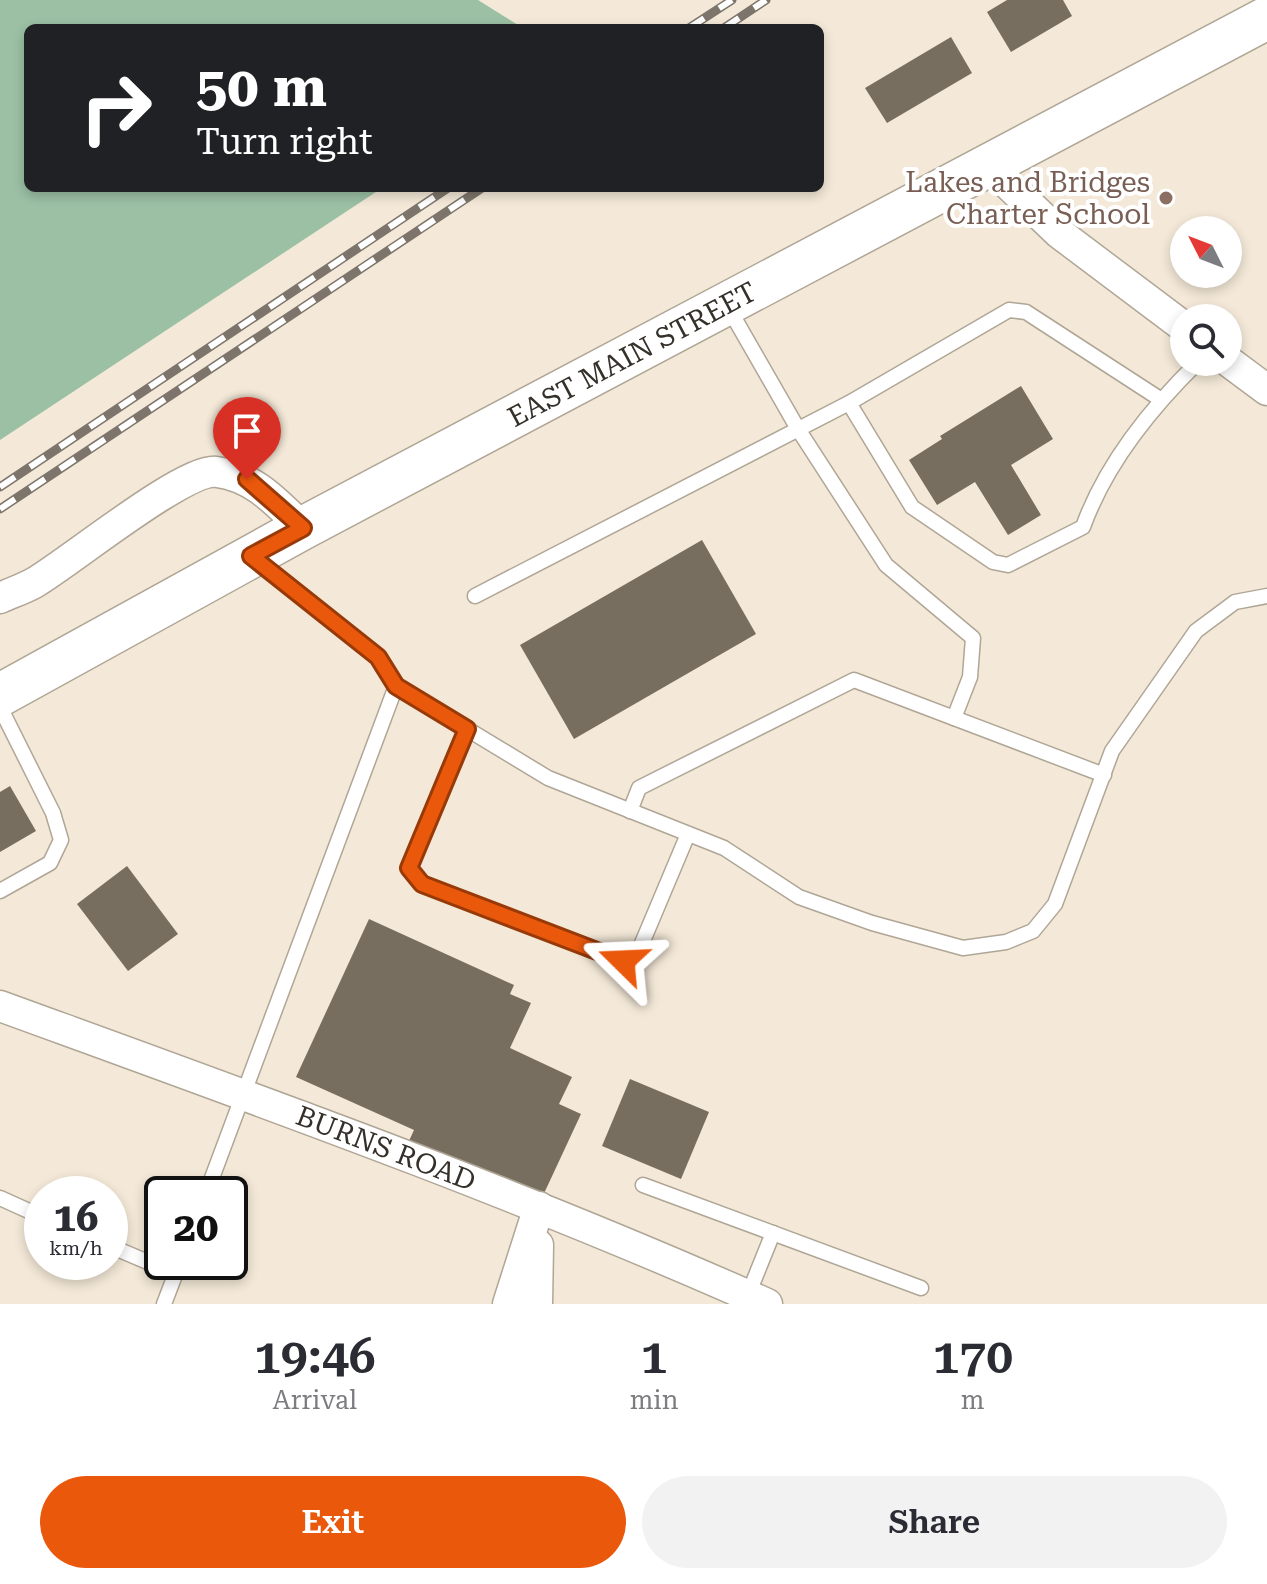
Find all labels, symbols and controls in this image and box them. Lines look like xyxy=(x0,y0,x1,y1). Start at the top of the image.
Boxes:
text: 50 m xyxy=(196,54,327,120)
icon: right xyxy=(64,56,168,160)
text: Turn right xyxy=(196,121,373,163)
place label: Lakes and Bridges Charter School xyxy=(905,166,1150,231)
marker: Lakes and Bridges Charter School xyxy=(1157,189,1175,207)
north arrow xyxy=(1170,216,1242,288)
map controls xyxy=(1170,216,1242,376)
street label: EAST MAIN STREET xyxy=(502,275,762,434)
button: search xyxy=(1170,304,1242,376)
pin xyxy=(213,397,281,479)
icon: arrive xyxy=(225,409,269,453)
position arrow xyxy=(581,919,665,1003)
street label: BURNS ROAD xyxy=(291,1099,480,1198)
speed limit sign: 20 xyxy=(144,1176,248,1280)
text: 16 xyxy=(54,1194,98,1241)
text: km/h xyxy=(49,1236,103,1260)
text: 19:46 xyxy=(254,1329,376,1385)
text: 1 xyxy=(641,1329,667,1385)
text: 170 xyxy=(932,1329,1013,1385)
text: Arrival xyxy=(273,1385,357,1415)
text: min xyxy=(630,1385,678,1415)
text: m xyxy=(961,1385,985,1415)
button: Exit xyxy=(40,1476,626,1568)
button: Share xyxy=(642,1476,1227,1568)

